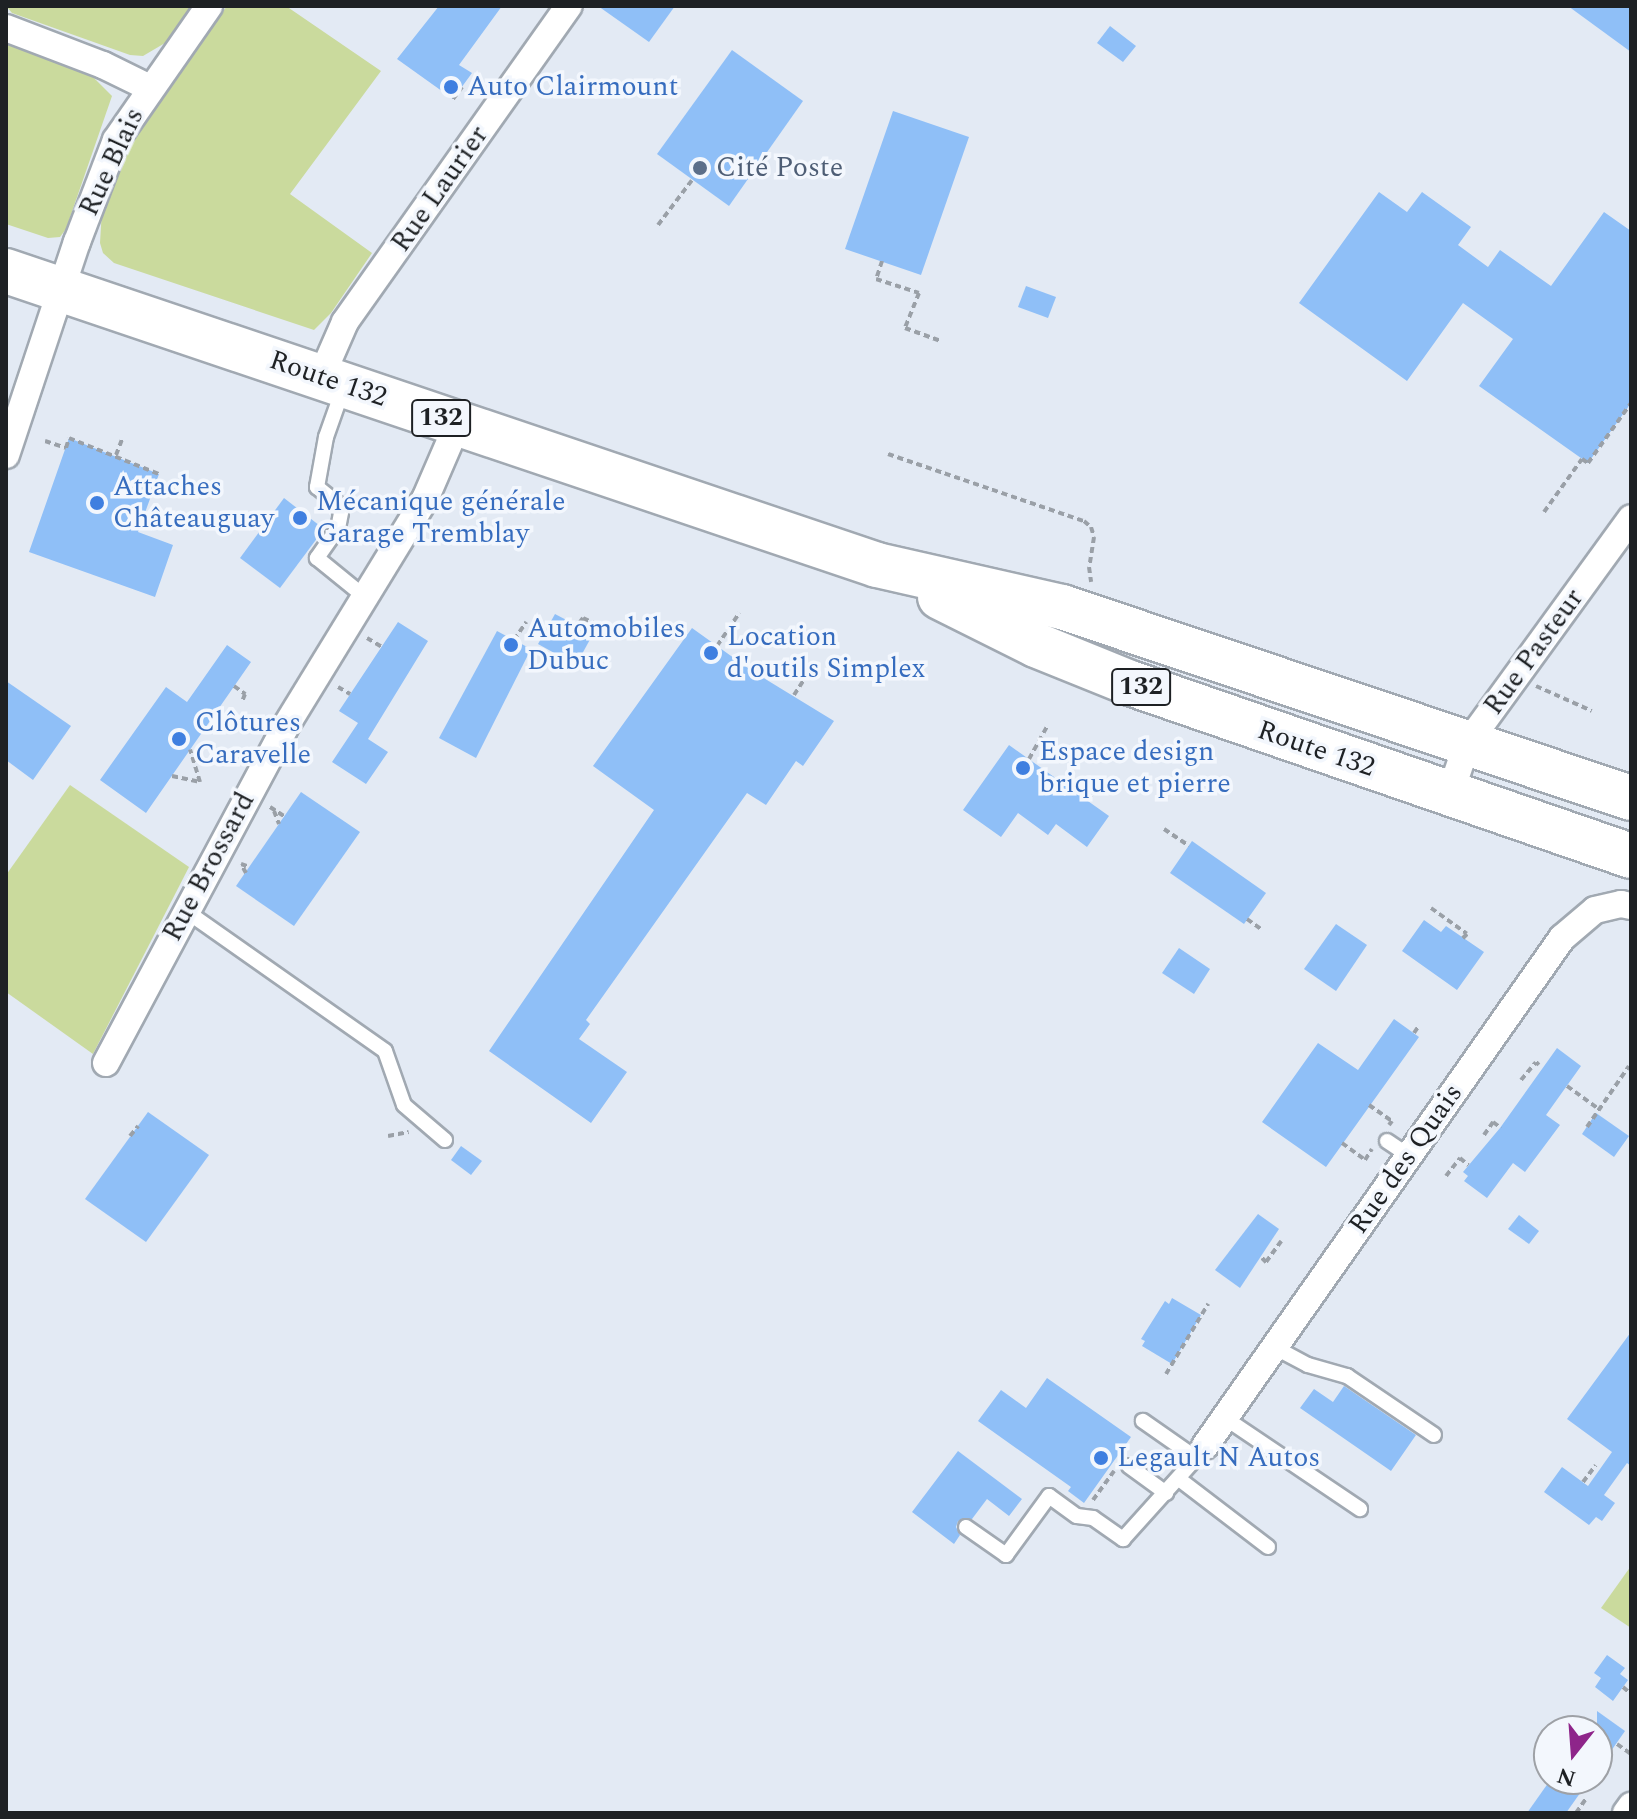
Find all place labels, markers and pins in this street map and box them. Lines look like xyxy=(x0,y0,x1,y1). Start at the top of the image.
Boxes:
place label: Auto Clairmount xyxy=(467,70,678,104)
marker: Auto Clairmount xyxy=(442,78,460,96)
place label: Cité Poste xyxy=(716,151,843,185)
marker: Cité Poste xyxy=(691,159,709,177)
place label: Attaches Châteauguay xyxy=(113,470,274,536)
place label: Mécanique générale Garage Tremblay xyxy=(316,485,565,551)
marker: Attaches Châteauguay xyxy=(88,494,106,512)
marker: Mécanique générale Garage Tremblay xyxy=(291,509,309,527)
place label: Automobiles Dubuc xyxy=(527,612,686,678)
place label: Location d'outils Simplex xyxy=(727,620,925,686)
marker: Automobiles Dubuc xyxy=(502,636,520,654)
marker: Location d'outils Simplex xyxy=(702,644,720,662)
place label: Clôtures Caravelle xyxy=(195,706,311,772)
marker: Clôtures Caravelle xyxy=(170,730,188,748)
place label: Espace design brique et pierre xyxy=(1039,735,1231,801)
marker: Espace design brique et pierre xyxy=(1014,759,1032,777)
place label: Legault N Autos xyxy=(1117,1441,1320,1475)
marker: Legault N Autos xyxy=(1092,1449,1110,1467)

